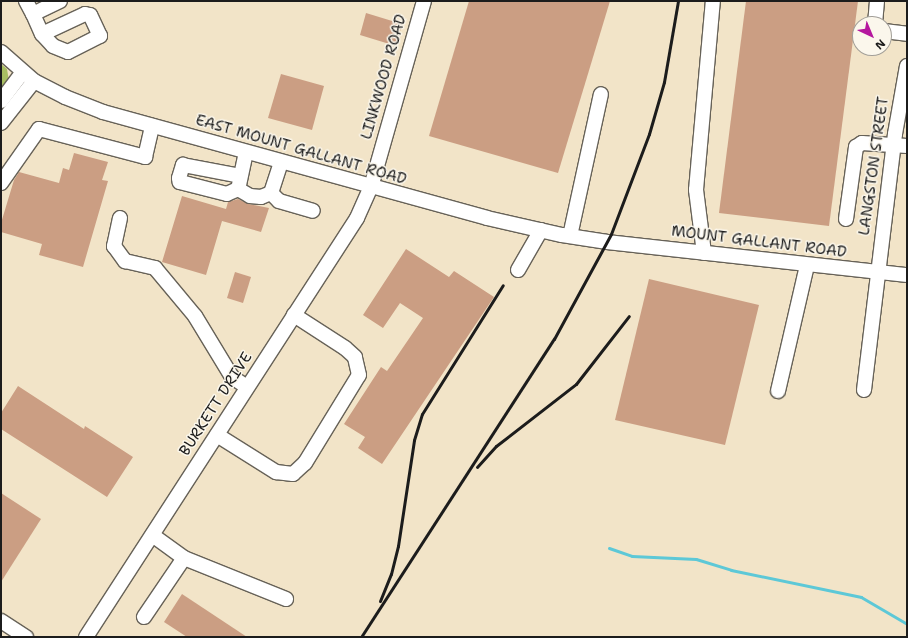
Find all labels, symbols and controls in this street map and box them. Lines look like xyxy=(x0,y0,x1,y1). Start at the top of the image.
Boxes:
street label: LINKWOOD ROAD xyxy=(358,12,410,142)
north arrow xyxy=(852,16,892,56)
text: N xyxy=(872,36,888,53)
street label: LANGSTON STREET xyxy=(855,95,893,237)
street label: EAST MOUNT GALLANT ROAD xyxy=(193,111,409,189)
street label: MOUNT GALLANT ROAD xyxy=(670,222,848,262)
street label: BURKETT DRIVE xyxy=(176,349,256,459)

